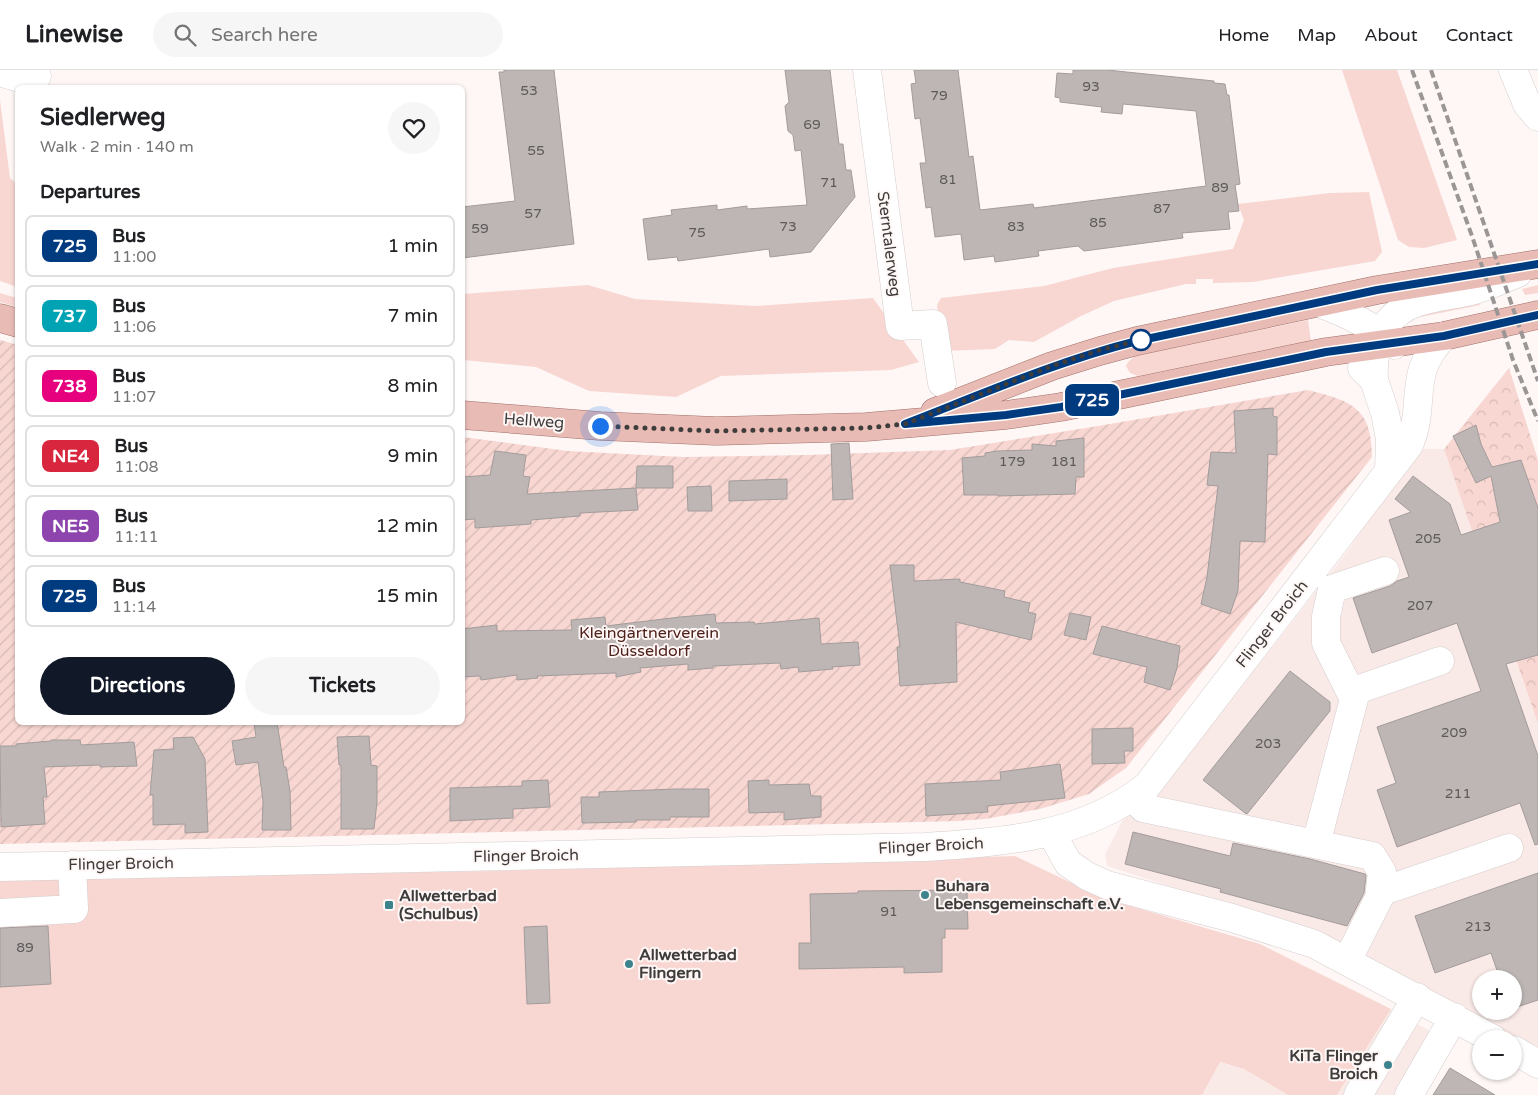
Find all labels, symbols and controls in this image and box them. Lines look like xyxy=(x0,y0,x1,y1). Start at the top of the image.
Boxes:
search box xyxy=(153,12,503,57)
text: Linewise xyxy=(25,20,123,49)
icon: search xyxy=(171,21,199,49)
text: Search here xyxy=(211,24,318,46)
text: Home xyxy=(1218,24,1269,46)
text: Map xyxy=(1297,24,1336,46)
text: About xyxy=(1364,24,1418,46)
text: Contact xyxy=(1446,24,1513,46)
house number: 93 xyxy=(1082,78,1100,95)
house number: 53 xyxy=(520,82,538,99)
house number: 79 xyxy=(930,87,948,104)
button: heart xyxy=(388,102,440,154)
text: Siedlerweg xyxy=(40,103,166,132)
house number: 69 xyxy=(803,116,821,133)
text: Walk · 2 min · 140 m xyxy=(40,137,194,157)
house number: 55 xyxy=(527,142,545,159)
house number: 81 xyxy=(939,171,957,188)
house number: 71 xyxy=(820,174,838,191)
house number: 89 xyxy=(1211,179,1229,196)
text: Departures xyxy=(40,181,140,203)
street label: Sterntalerweg xyxy=(873,190,905,298)
house number: 87 xyxy=(1153,200,1171,217)
house number: 57 xyxy=(524,205,542,222)
house number: 85 xyxy=(1089,214,1107,231)
house number: 73 xyxy=(779,218,797,235)
house number: 83 xyxy=(1007,218,1025,235)
house number: 59 xyxy=(471,220,489,237)
house number: 75 xyxy=(688,224,706,241)
text: Bus xyxy=(112,225,146,247)
text: 725 xyxy=(53,235,86,257)
text: 1 min xyxy=(387,235,438,257)
text: 11:00 xyxy=(112,247,156,267)
text: Bus xyxy=(112,295,146,317)
text: 737 xyxy=(53,305,86,327)
text: 7 min xyxy=(387,305,438,327)
text: 11:06 xyxy=(112,317,156,337)
unlabelled marker xyxy=(1130,329,1152,351)
text: Bus xyxy=(112,365,146,387)
text: 738 xyxy=(53,375,86,397)
text: 8 min xyxy=(387,375,438,397)
line badge: 725 xyxy=(1063,384,1121,416)
text: 11:07 xyxy=(112,387,156,407)
text: 725 xyxy=(1075,389,1109,411)
street label: Hellweg xyxy=(503,409,565,433)
your location xyxy=(588,414,613,439)
text: Bus xyxy=(114,435,148,457)
text: NE4 xyxy=(52,445,89,467)
text: 9 min xyxy=(387,445,438,467)
house number: 179 xyxy=(999,453,1025,470)
house number: 181 xyxy=(1051,453,1077,470)
text: 11:08 xyxy=(114,457,159,477)
text: Bus xyxy=(114,505,148,527)
text: NE5 xyxy=(52,515,89,537)
text: 12 min xyxy=(375,515,438,537)
text: 11:11 xyxy=(114,527,159,547)
house number: 205 xyxy=(1415,530,1441,547)
text: Bus xyxy=(112,575,146,597)
street label: Flinger Broich xyxy=(1232,576,1312,672)
text: 725 xyxy=(53,585,86,607)
text: 15 min xyxy=(375,585,438,607)
text: 11:14 xyxy=(112,597,156,617)
house number: 207 xyxy=(1407,597,1433,614)
park label: Kleingärtnerverein Düsseldorf xyxy=(579,623,719,661)
button: Directions xyxy=(40,657,235,715)
button: Tickets xyxy=(245,657,440,715)
house number: 209 xyxy=(1441,724,1467,741)
house number: 203 xyxy=(1255,735,1281,752)
house number: 211 xyxy=(1445,785,1471,802)
street label: Flinger Broich xyxy=(878,833,984,859)
street label: Flinger Broich xyxy=(473,845,579,867)
street label: Flinger Broich xyxy=(68,853,174,875)
place label: Buhara Lebensgemeinschaft e.V. xyxy=(935,876,1124,914)
place label: Allwetterbad (Schulbus) xyxy=(399,886,497,924)
marker: Buhara Lebensgemeinschaft e.V. xyxy=(919,889,931,901)
marker: Allwetterbad (Schulbus) xyxy=(383,899,395,911)
house number: 91 xyxy=(880,903,898,920)
house number: 213 xyxy=(1465,918,1491,935)
house number: 89 xyxy=(16,939,34,956)
place label: Allwetterbad Flingern xyxy=(639,945,737,983)
marker: Allwetterbad Flingern xyxy=(623,958,635,970)
map controls xyxy=(1472,970,1522,1080)
button: + xyxy=(1472,970,1522,1020)
button: − xyxy=(1472,1030,1522,1080)
place label: KiTa Flinger Broich xyxy=(1289,1046,1379,1084)
marker: KiTa Flinger Broich xyxy=(1382,1059,1394,1071)

